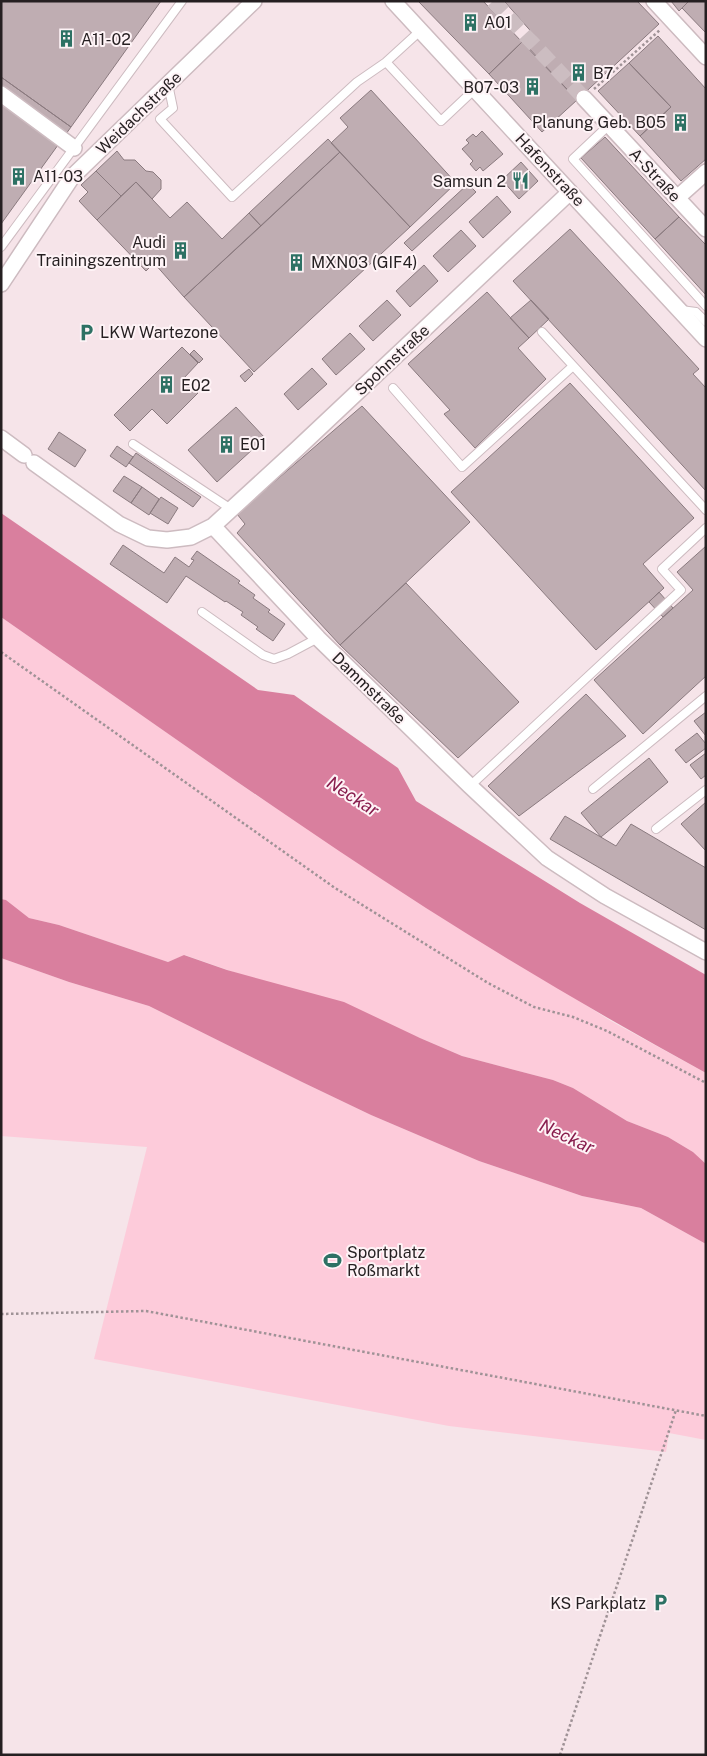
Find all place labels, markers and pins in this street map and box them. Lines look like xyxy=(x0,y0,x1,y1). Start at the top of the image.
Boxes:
building icon: A01 xyxy=(460,12,480,32)
place label: A01 xyxy=(484,13,512,32)
building icon: A11-02 xyxy=(57,29,77,49)
place label: A11-02 xyxy=(81,30,131,49)
building icon: B7 xyxy=(569,63,589,83)
place label: B7 xyxy=(593,64,613,83)
building icon: B07-03 xyxy=(523,77,543,97)
place label: B07-03 xyxy=(463,78,519,97)
building icon: Planung Geb. B05 xyxy=(670,112,690,132)
place label: Planung Geb. B05 xyxy=(532,113,666,132)
building icon: A11-03 xyxy=(9,166,29,186)
place label: A11-03 xyxy=(33,167,83,186)
restaurant icon: Samsun 2 xyxy=(510,171,530,191)
place label: Samsun 2 xyxy=(433,172,506,191)
place label: Audi Trainingszentrum xyxy=(37,233,166,270)
building icon: Audi Trainingszentrum xyxy=(170,241,190,261)
building icon: MXN03 (GIF4) xyxy=(287,252,307,272)
place label: MXN03 (GIF4) xyxy=(311,253,418,272)
parking icon: LKW Wartezone xyxy=(76,322,96,342)
place label: LKW Wartezone xyxy=(100,323,218,342)
building icon: E02 xyxy=(157,375,177,395)
place label: E02 xyxy=(181,376,210,395)
building icon: E01 xyxy=(216,434,236,454)
place label: E01 xyxy=(240,435,266,454)
place label: Sportplatz Roßmarkt xyxy=(347,1243,426,1280)
sports icon: Sportplatz Roßmarkt xyxy=(323,1251,343,1271)
parking icon: KS Parkplatz xyxy=(650,1593,670,1613)
place label: KS Parkplatz xyxy=(550,1594,646,1613)

